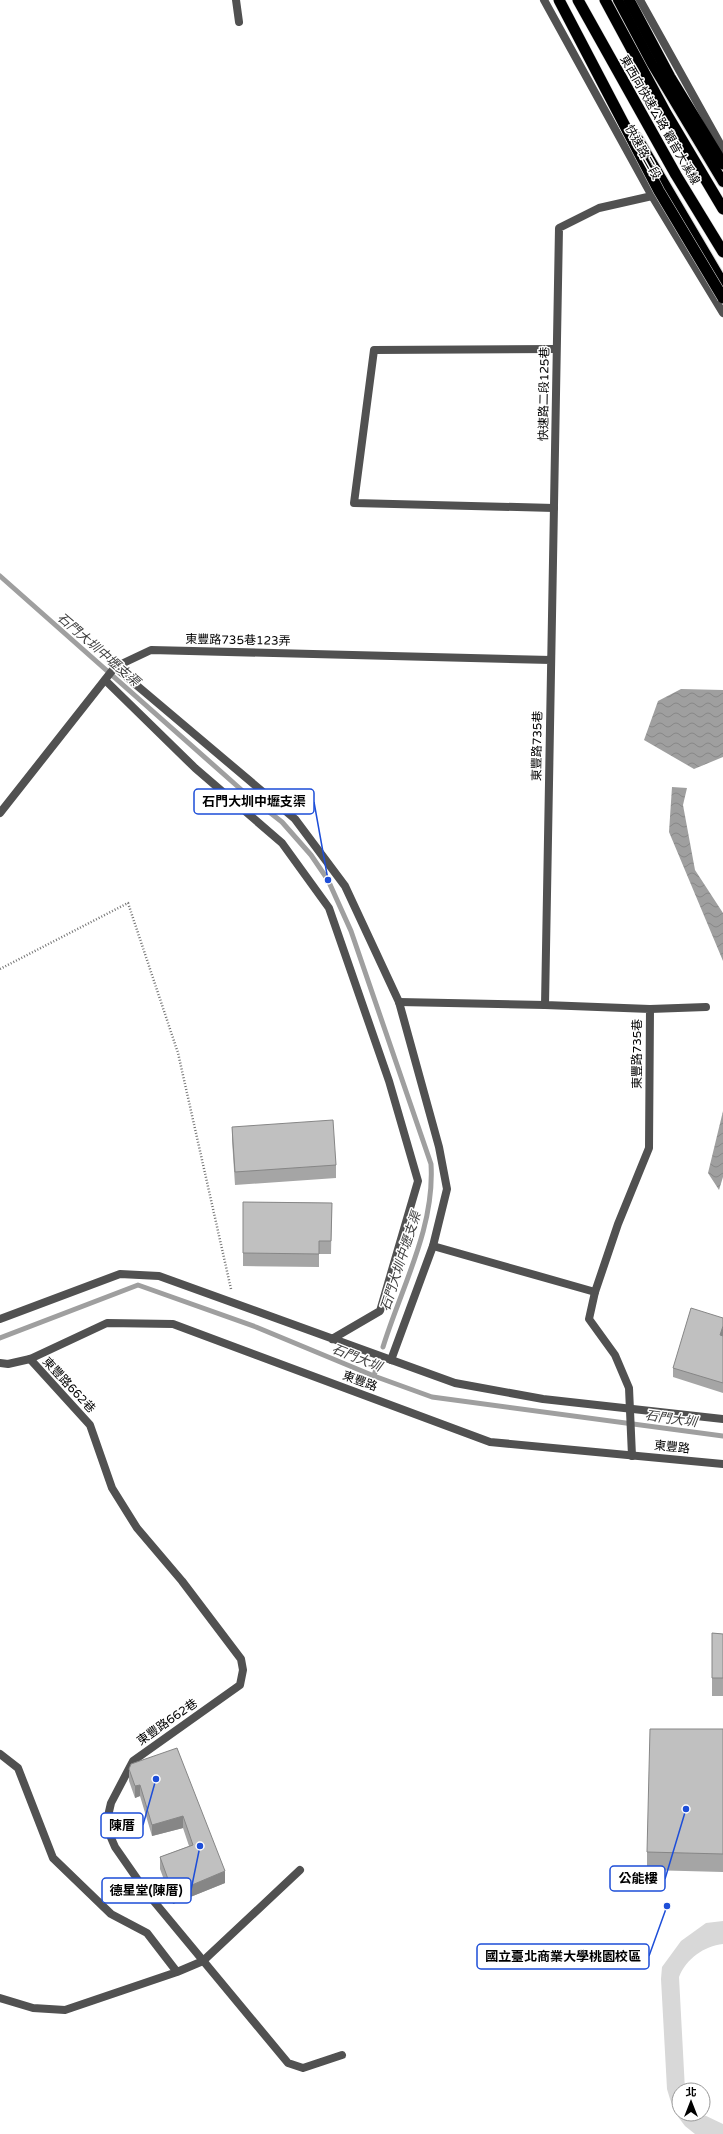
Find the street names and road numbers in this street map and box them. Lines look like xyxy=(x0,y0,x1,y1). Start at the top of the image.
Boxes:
street label: 東西向快速公路 觀音大溪線 xyxy=(617,53,703,187)
street label: 快速路二段 xyxy=(622,122,664,182)
street label: 快速路二段125巷 xyxy=(536,347,552,441)
street label: 東豐路735巷123弄 xyxy=(185,632,291,648)
street label: 東豐路735巷 xyxy=(529,711,545,781)
street label: 東豐路735巷 xyxy=(630,1019,644,1089)
street label: 東豐路662巷 xyxy=(40,1354,98,1416)
street label: 東豐路 xyxy=(341,1368,379,1394)
street label: 東豐路 xyxy=(653,1438,691,1456)
street label: 東豐路662巷 xyxy=(134,1696,200,1748)

